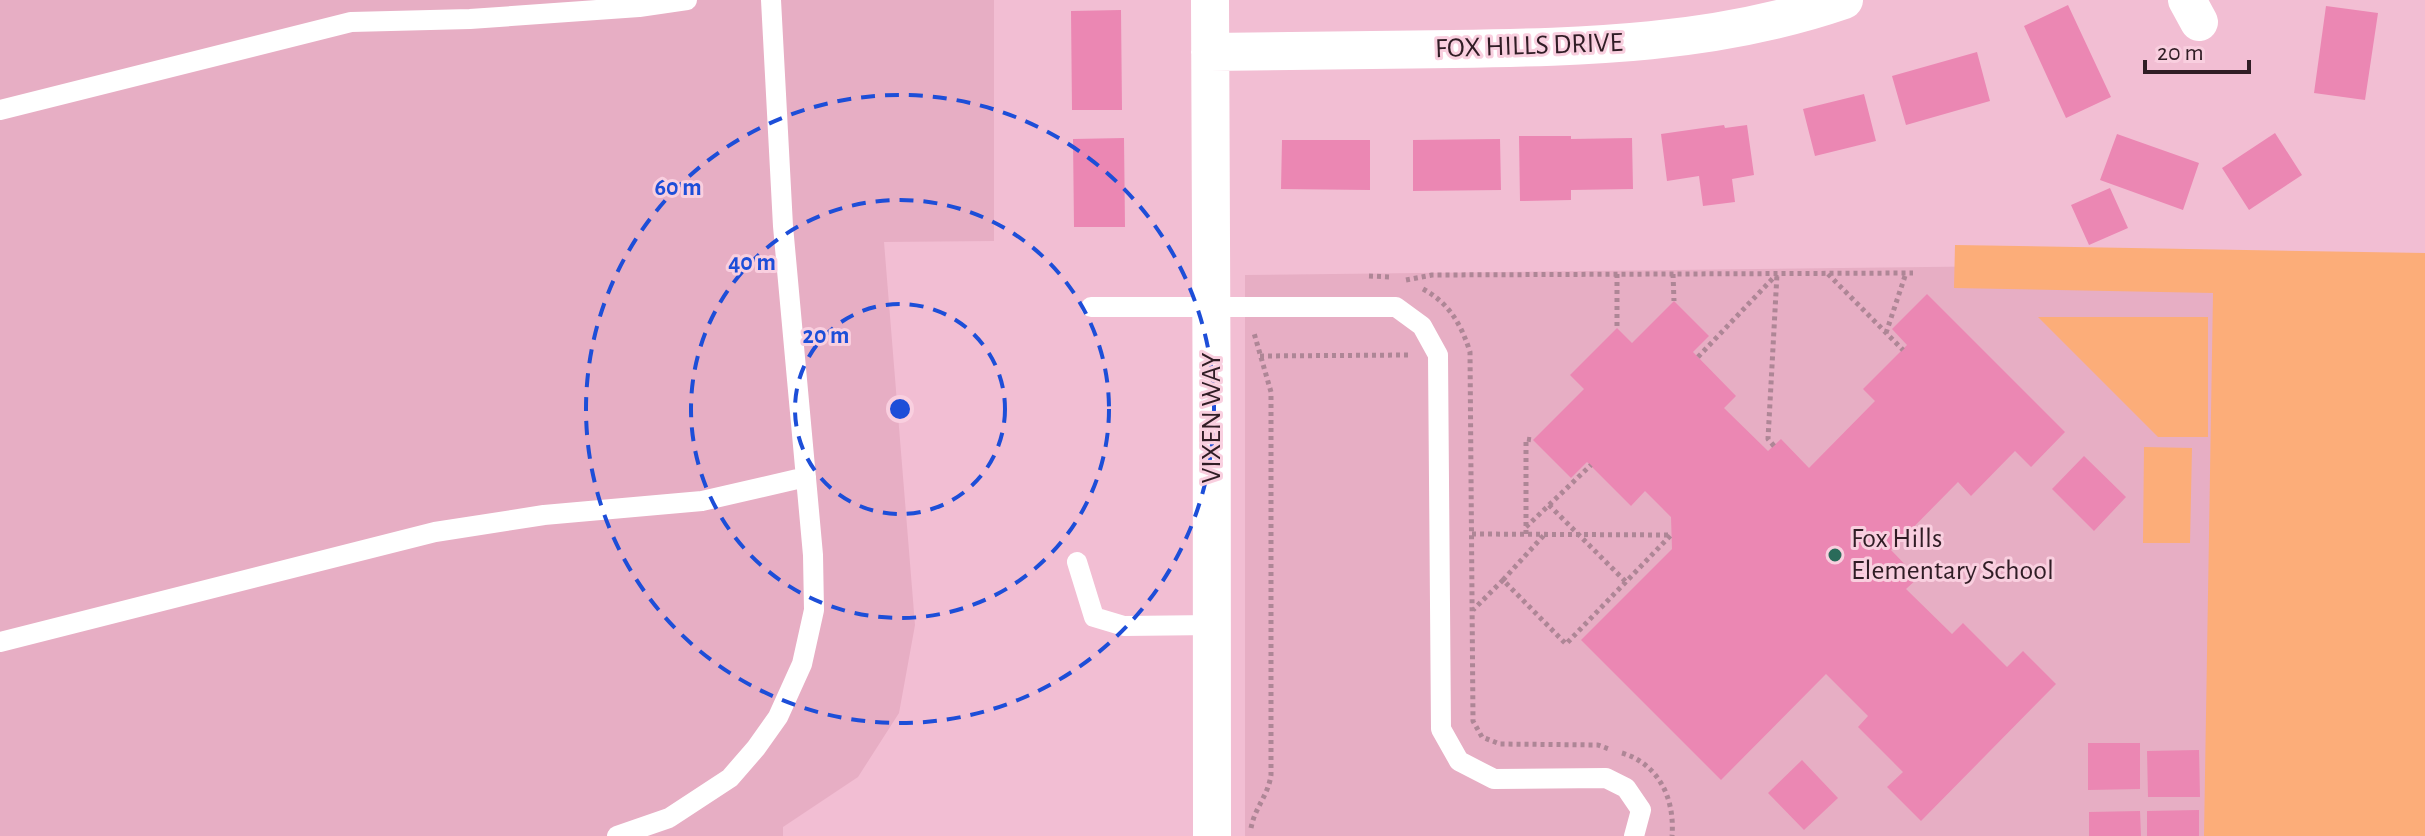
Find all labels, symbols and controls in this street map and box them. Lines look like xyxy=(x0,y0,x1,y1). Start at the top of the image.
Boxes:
scale bar xyxy=(2145,24,2249,74)
street label: FOX HILLS DRIVE xyxy=(1434,29,1624,63)
text: 20 m xyxy=(2157,41,2204,65)
text: 60 m xyxy=(654,176,702,200)
text: 40 m xyxy=(728,251,776,275)
text: 20 m xyxy=(803,324,849,348)
street label: VIXEN WAY xyxy=(1198,352,1226,484)
centre of rings xyxy=(886,395,914,423)
place label: Fox Hills Elementary School xyxy=(1851,525,2054,585)
marker: Fox Hills Elementary School xyxy=(1826,546,1844,564)

